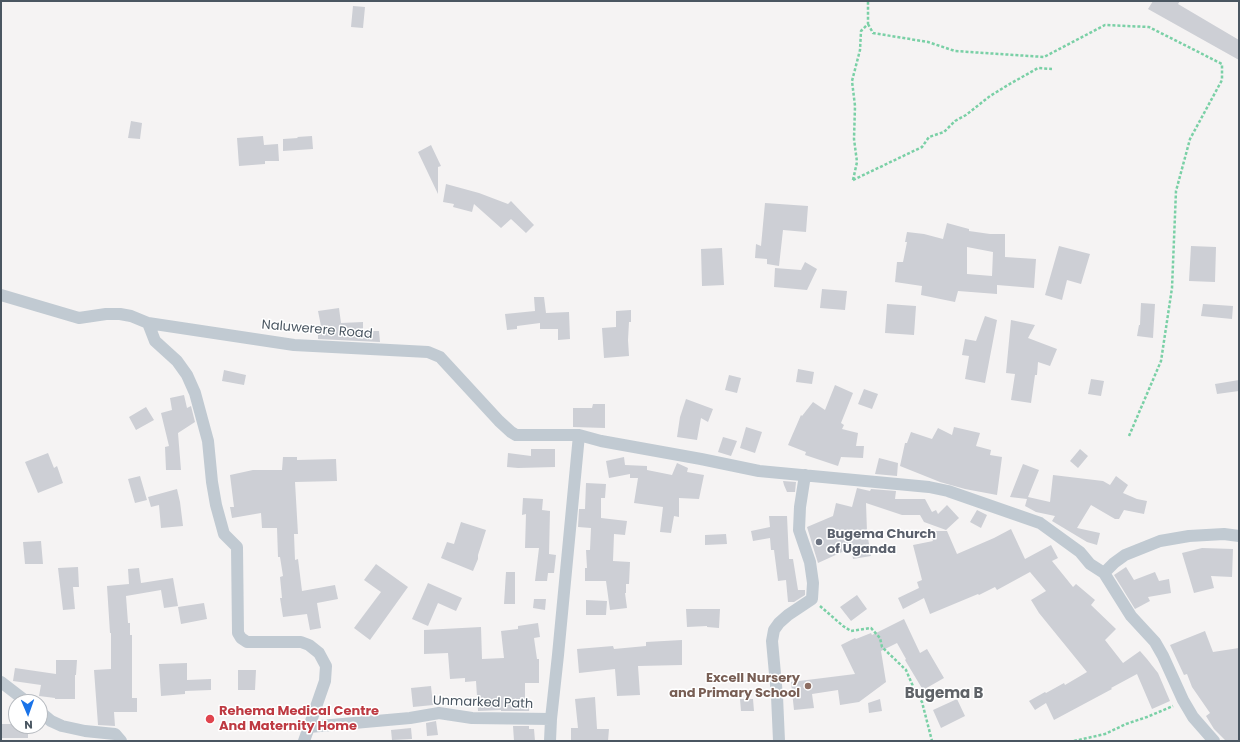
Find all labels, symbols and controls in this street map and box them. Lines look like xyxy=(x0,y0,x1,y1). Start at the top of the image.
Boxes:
street label: Naluwerere Road xyxy=(261,317,373,343)
place label: Bugema Church of Uganda xyxy=(827,527,936,558)
marker: Bugema Church of Uganda xyxy=(814,537,824,547)
place label: Excell Nursery and Primary School xyxy=(669,671,800,702)
marker: Excell Nursery and Primary School xyxy=(803,681,813,691)
district label: Bugema B xyxy=(905,685,983,703)
street label: Unmarked Path xyxy=(433,693,533,713)
north arrow xyxy=(8,694,48,734)
place label: Rehema Medical Centre And Maternity Home xyxy=(219,704,379,735)
marker: Rehema Medical Centre And Maternity Home xyxy=(204,713,216,725)
text: N xyxy=(24,717,33,733)

